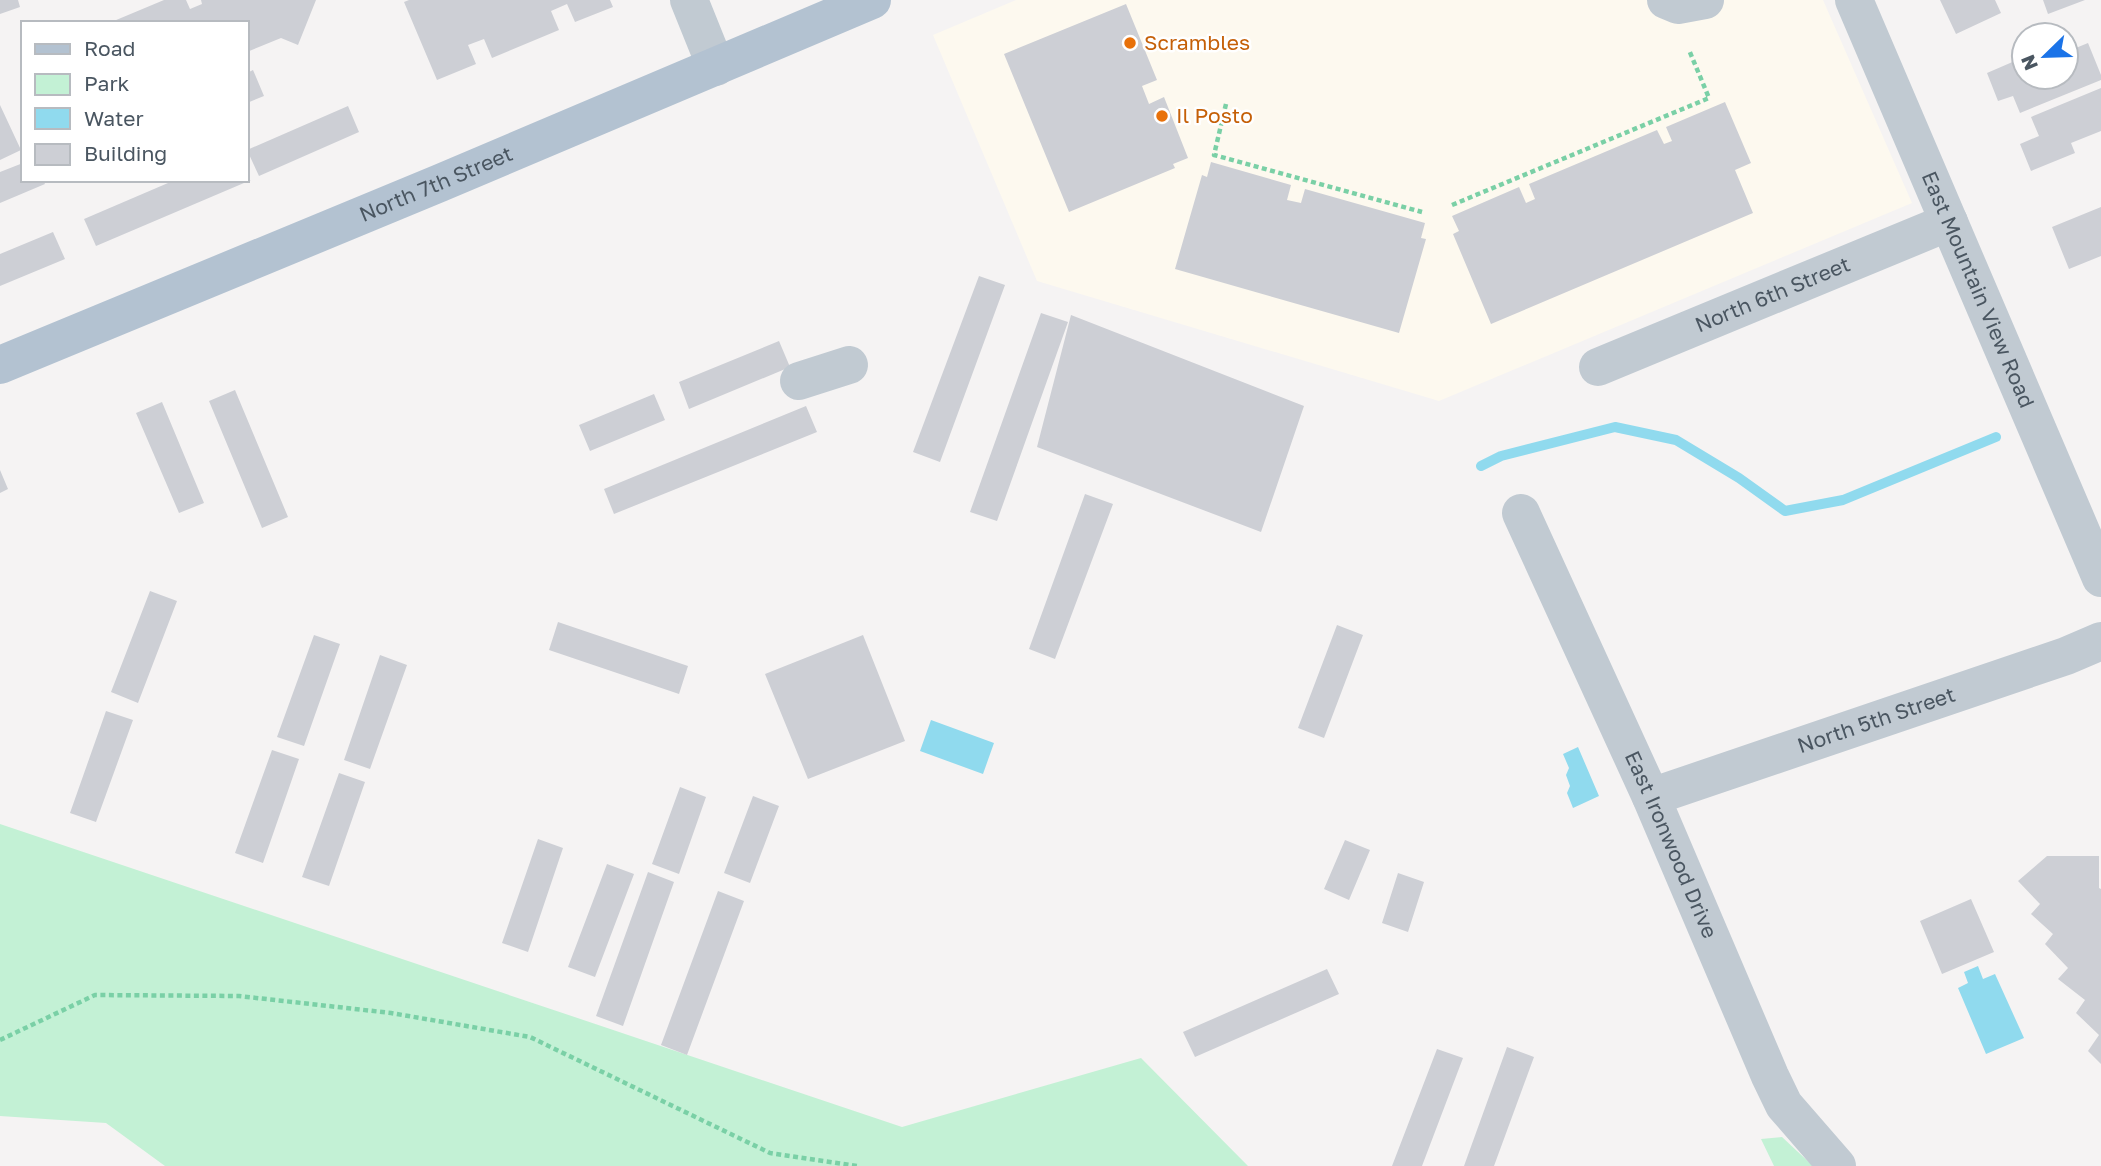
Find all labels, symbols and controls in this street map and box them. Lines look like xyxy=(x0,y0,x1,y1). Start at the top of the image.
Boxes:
legend xyxy=(21,21,248,182)
north arrow xyxy=(2010,21,2080,91)
place label: Scrambles xyxy=(1144,29,1250,55)
text: Road xyxy=(84,35,135,61)
marker: Scrambles xyxy=(1122,35,1138,51)
text: N xyxy=(2015,52,2042,74)
text: Park xyxy=(84,70,130,96)
place label: Il Posto xyxy=(1176,102,1253,128)
text: Water xyxy=(84,105,144,131)
marker: Il Posto xyxy=(1154,108,1170,124)
text: Building xyxy=(84,140,167,166)
street label: North 7th Street xyxy=(355,140,516,227)
street label: East Mountain View Road xyxy=(1917,167,2041,412)
street label: North 6th Street xyxy=(1691,250,1854,337)
street label: North 5th Street xyxy=(1794,681,1958,758)
street label: East Ironwood Drive xyxy=(1620,747,1724,942)

